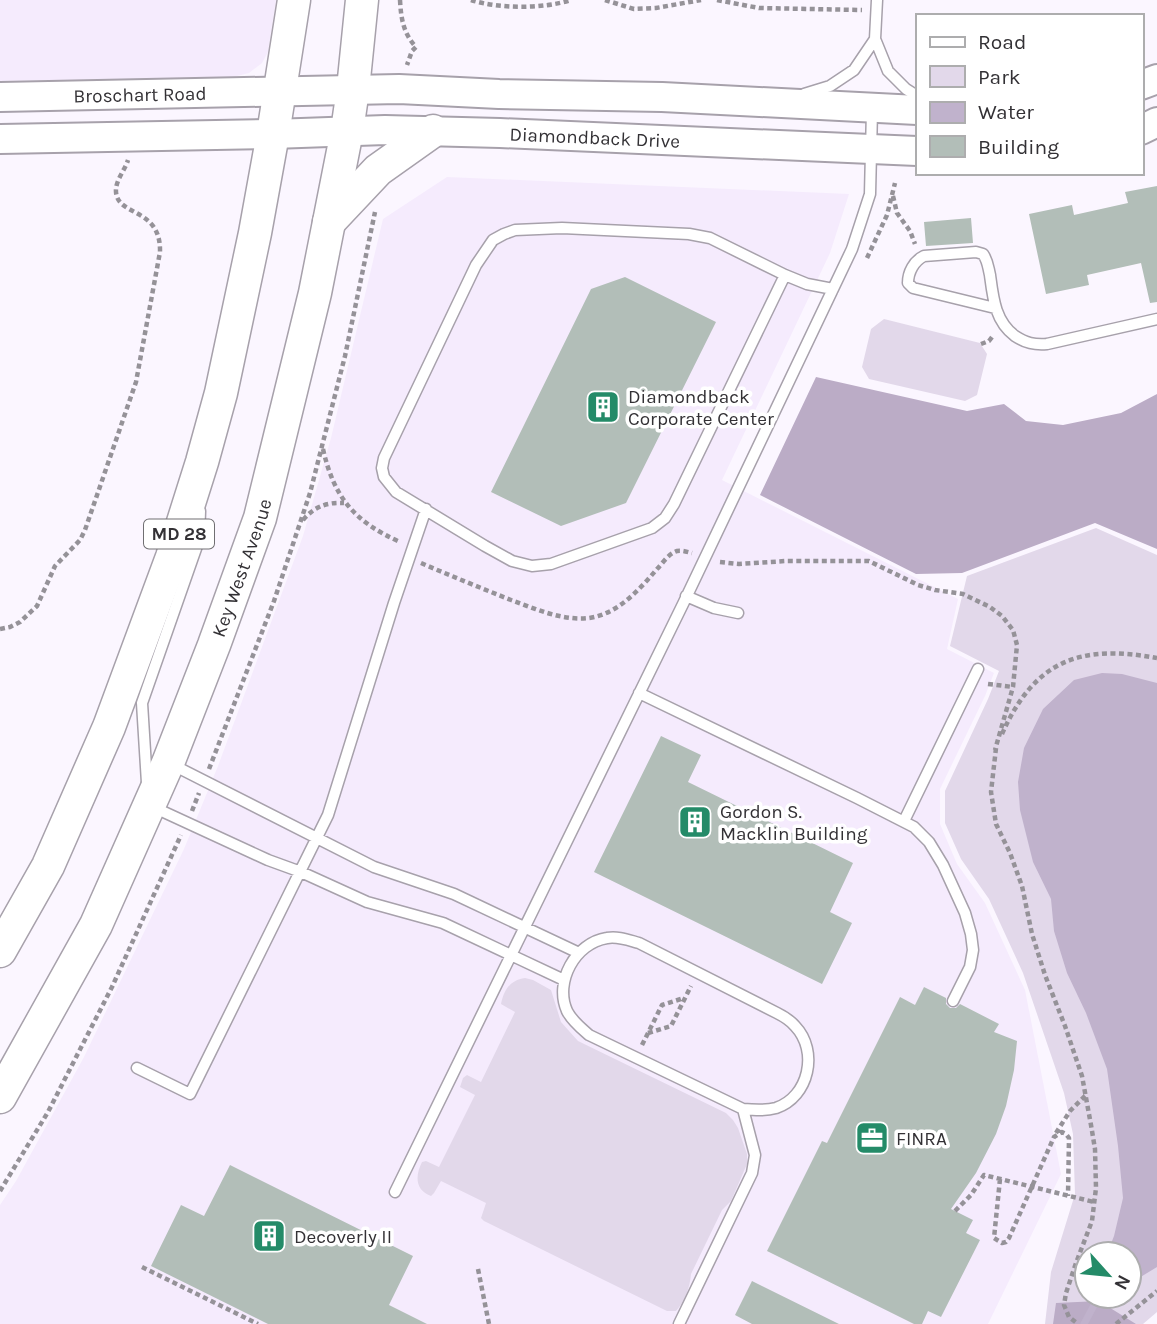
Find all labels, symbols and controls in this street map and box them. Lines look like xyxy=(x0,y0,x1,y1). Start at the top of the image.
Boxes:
legend xyxy=(916,14,1143,175)
text: Road xyxy=(978,30,1026,54)
text: Park xyxy=(978,65,1021,89)
street label: Broschart Road xyxy=(73,83,207,108)
text: Water xyxy=(978,100,1034,124)
street label: Diamondback Drive xyxy=(509,123,681,153)
text: Building xyxy=(978,135,1059,159)
place label: Diamondback Corporate Center xyxy=(628,386,774,430)
building icon: Diamondback Corporate Center xyxy=(584,388,622,426)
street label: Key West Avenue xyxy=(208,497,276,640)
road number: MD 28 xyxy=(144,520,214,548)
place label: Gordon S. Macklin Building xyxy=(720,801,868,845)
building icon: Gordon S. Macklin Building xyxy=(676,803,714,841)
office icon: FINRA xyxy=(853,1119,891,1157)
place label: FINRA xyxy=(896,1128,947,1150)
building icon: Decoverly II xyxy=(250,1217,288,1255)
place label: Decoverly II xyxy=(294,1226,392,1248)
north arrow xyxy=(1073,1240,1143,1310)
text: N xyxy=(1109,1271,1135,1293)

